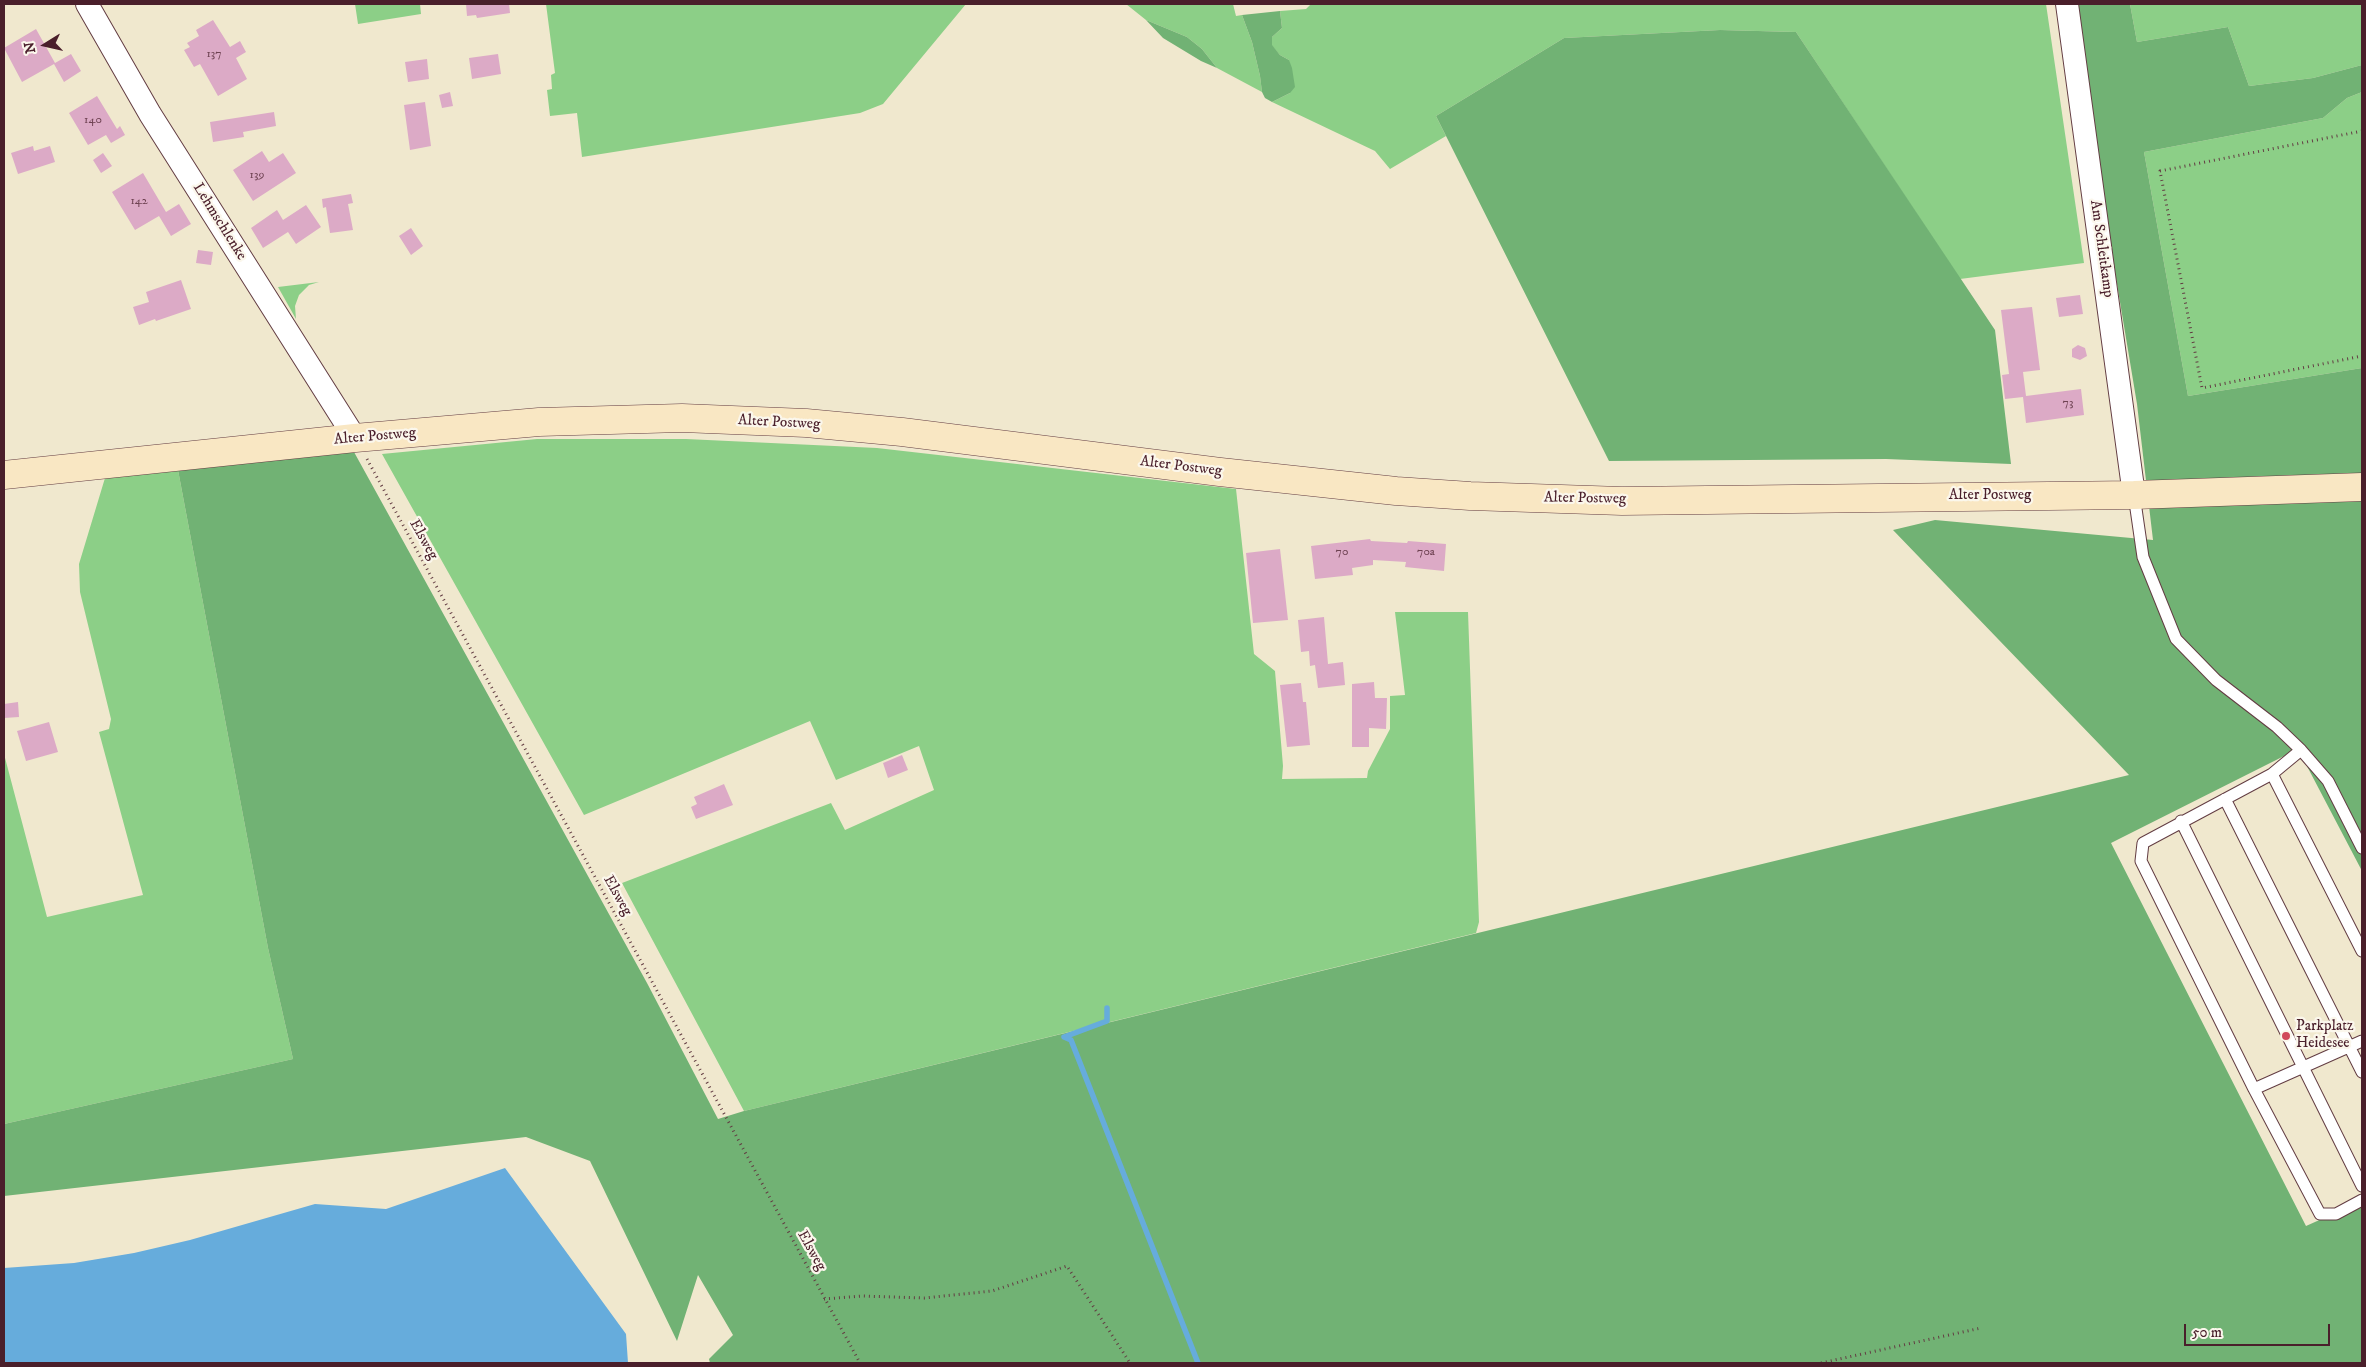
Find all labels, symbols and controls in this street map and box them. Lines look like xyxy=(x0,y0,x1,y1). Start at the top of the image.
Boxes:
north arrow xyxy=(20,20,70,70)
text: N xyxy=(20,40,40,55)
house number: 137 xyxy=(206,48,222,62)
house number: 140 xyxy=(84,114,102,128)
house number: 139 xyxy=(250,169,264,183)
street label: Lehmschlenke xyxy=(188,180,250,264)
house number: 142 xyxy=(130,195,148,209)
street label: Am Schleitkamp xyxy=(2085,199,2117,299)
house number: 73 xyxy=(2063,397,2073,411)
street label: Alter Postweg xyxy=(737,412,821,434)
street label: Alter Postweg xyxy=(333,424,417,450)
street label: Alter Postweg xyxy=(1139,453,1223,481)
street label: Alter Postweg xyxy=(1949,487,2031,505)
street label: Alter Postweg xyxy=(1544,489,1626,509)
street label: Elsweg xyxy=(405,517,441,563)
house number: 70 xyxy=(1336,546,1348,560)
house number: 70a xyxy=(1417,546,1435,560)
street label: Elsweg xyxy=(599,873,635,919)
place label: Parkplatz Heidesee xyxy=(2296,1018,2354,1053)
marker: Parkplatz Heidesee xyxy=(2280,1030,2292,1042)
street label: Elsweg xyxy=(793,1228,829,1274)
scale bar xyxy=(2186,1314,2332,1346)
text: 50 m xyxy=(2192,1323,2222,1342)

